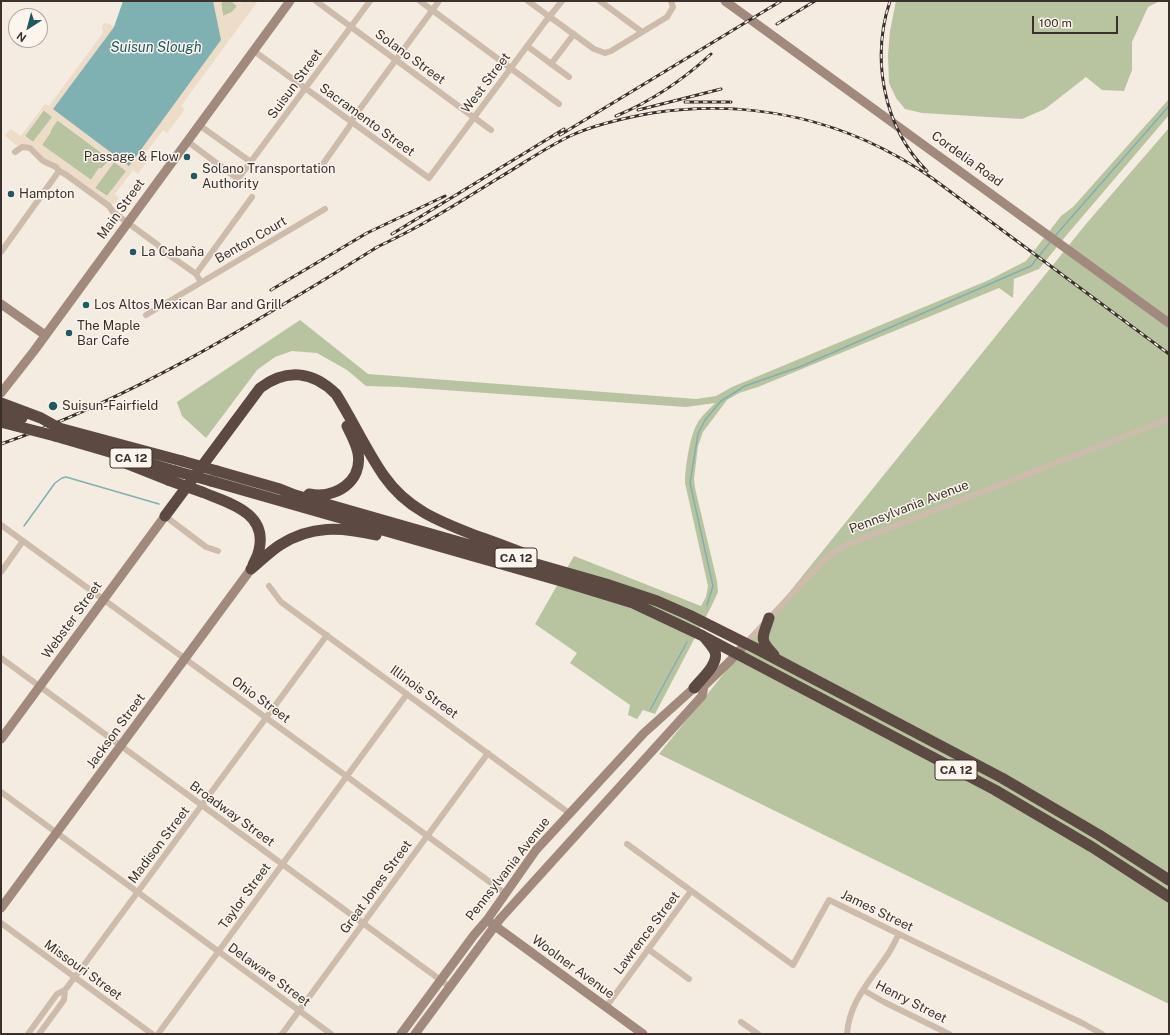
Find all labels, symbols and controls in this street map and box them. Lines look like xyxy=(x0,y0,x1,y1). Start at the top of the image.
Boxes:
north arrow xyxy=(8,8,48,48)
scale bar xyxy=(1034,8,1120,34)
text: 100 m xyxy=(1039,16,1072,30)
street label: Solano Street xyxy=(372,26,448,88)
text: N xyxy=(15,30,29,44)
water label: Suisun Slough xyxy=(110,40,202,56)
street label: Suisun Street xyxy=(264,46,326,122)
street label: West Street xyxy=(458,50,514,116)
street label: Sacramento Street xyxy=(316,80,418,160)
street label: Cordelia Road xyxy=(928,128,1006,190)
place label: Passage & Flow xyxy=(84,149,179,165)
marker: Passage & Flow xyxy=(182,152,192,162)
place label: Solano Transportation Authority xyxy=(202,161,336,192)
marker: Solano Transportation Authority xyxy=(189,171,199,181)
street label: Main Street xyxy=(94,176,148,242)
place label: Hampton xyxy=(19,186,75,202)
marker: Hampton xyxy=(6,189,16,199)
street label: Benton Court xyxy=(212,213,290,267)
place label: La Cabaña xyxy=(141,244,204,260)
marker: La Cabaña xyxy=(128,247,138,257)
place label: Los Altos Mexican Bar and Grill xyxy=(94,297,282,313)
marker: Los Altos Mexican Bar and Grill xyxy=(81,300,91,310)
place label: The Maple Bar Cafe xyxy=(77,318,140,349)
marker: The Maple Bar Cafe xyxy=(64,328,74,338)
place label: Suisun-Fairfield xyxy=(62,398,158,414)
marker: Suisun-Fairfield xyxy=(47,400,59,412)
road number: CA 12 xyxy=(110,448,152,468)
street label: Pennsylvania Avenue xyxy=(847,477,971,537)
road number: CA 12 xyxy=(495,548,537,568)
street label: Webster Street xyxy=(39,578,105,662)
street label: Illinois Street xyxy=(387,662,461,722)
street label: Ohio Street xyxy=(229,674,293,726)
street label: Jackson Street xyxy=(84,690,148,772)
road number: CA 12 xyxy=(935,760,977,780)
street label: Broadway Street xyxy=(187,778,277,850)
street label: Madison Street xyxy=(125,803,193,887)
street label: Pennsylvania Avenue xyxy=(463,814,553,924)
street label: Great Jones Street xyxy=(337,837,415,937)
street label: Taylor Street xyxy=(216,860,274,932)
street label: James Street xyxy=(838,887,916,935)
street label: Lawrence Street xyxy=(611,888,683,978)
street label: Woolner Avenue xyxy=(529,932,617,1002)
street label: Missouri Street xyxy=(41,937,125,1003)
street label: Delaware Street xyxy=(225,940,313,1010)
street label: Henry Street xyxy=(873,977,949,1027)

